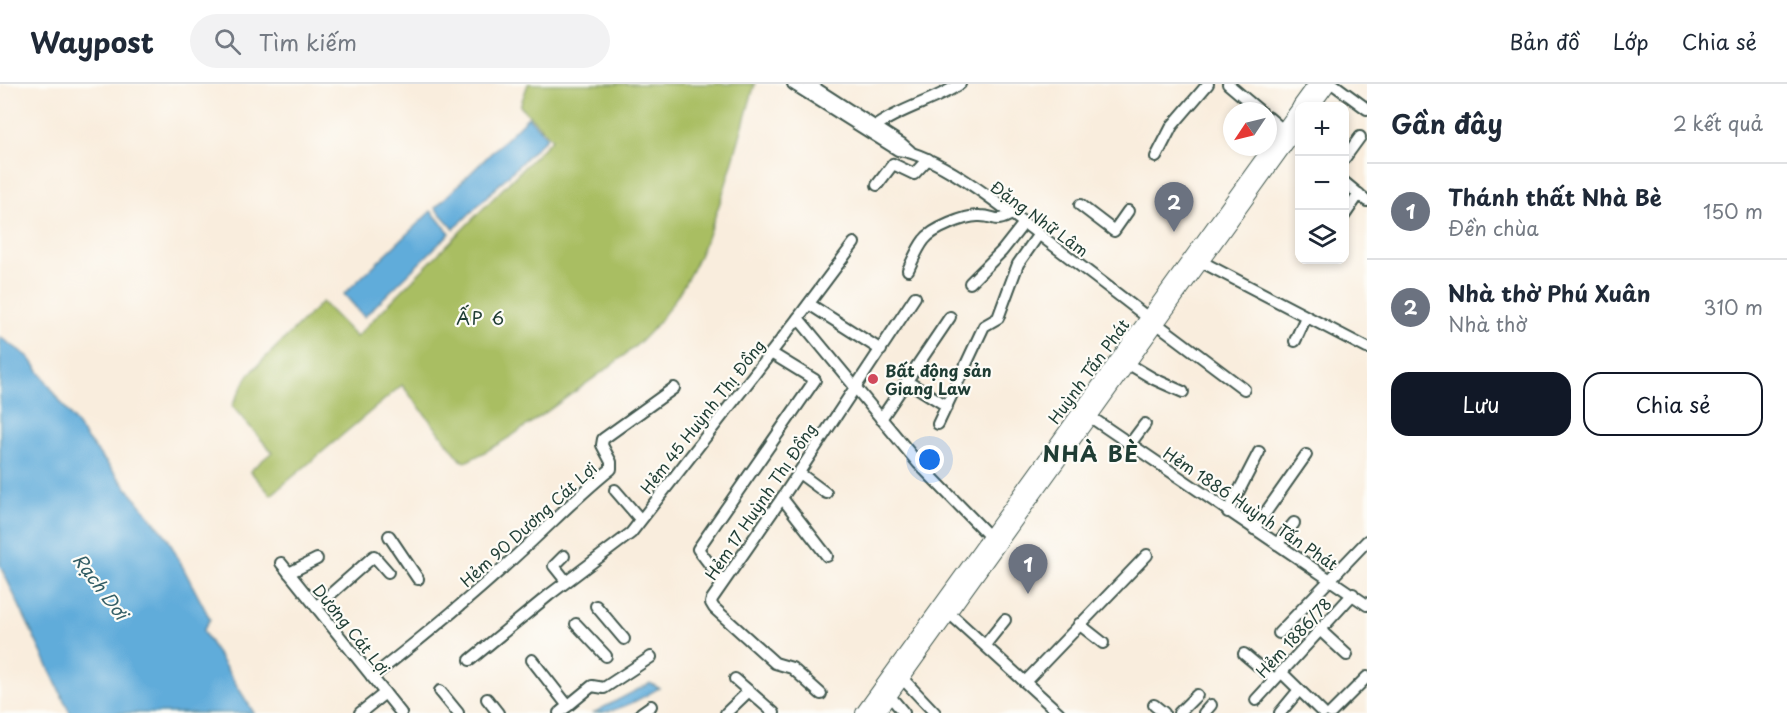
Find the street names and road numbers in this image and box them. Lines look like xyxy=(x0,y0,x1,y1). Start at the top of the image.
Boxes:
street label: Đặng Nhữ Lâm xyxy=(986,174,1094,262)
street label: Huỳnh Tấn Phát xyxy=(1042,313,1135,428)
street label: Hẻm 45 Huỳnh Thị Đồng xyxy=(634,334,770,498)
street label: Hẻm 17 Huỳnh Thị Đồng xyxy=(698,418,822,584)
street label: Hẻm 1886 Huỳnh Tấn Phát xyxy=(1159,440,1343,576)
street label: Hẻm 90 Dương Cát Lợi xyxy=(454,456,602,592)
street label: Dương Cát Lợi xyxy=(308,578,396,680)
street label: Hẻm 1886/78 xyxy=(1250,592,1336,682)

